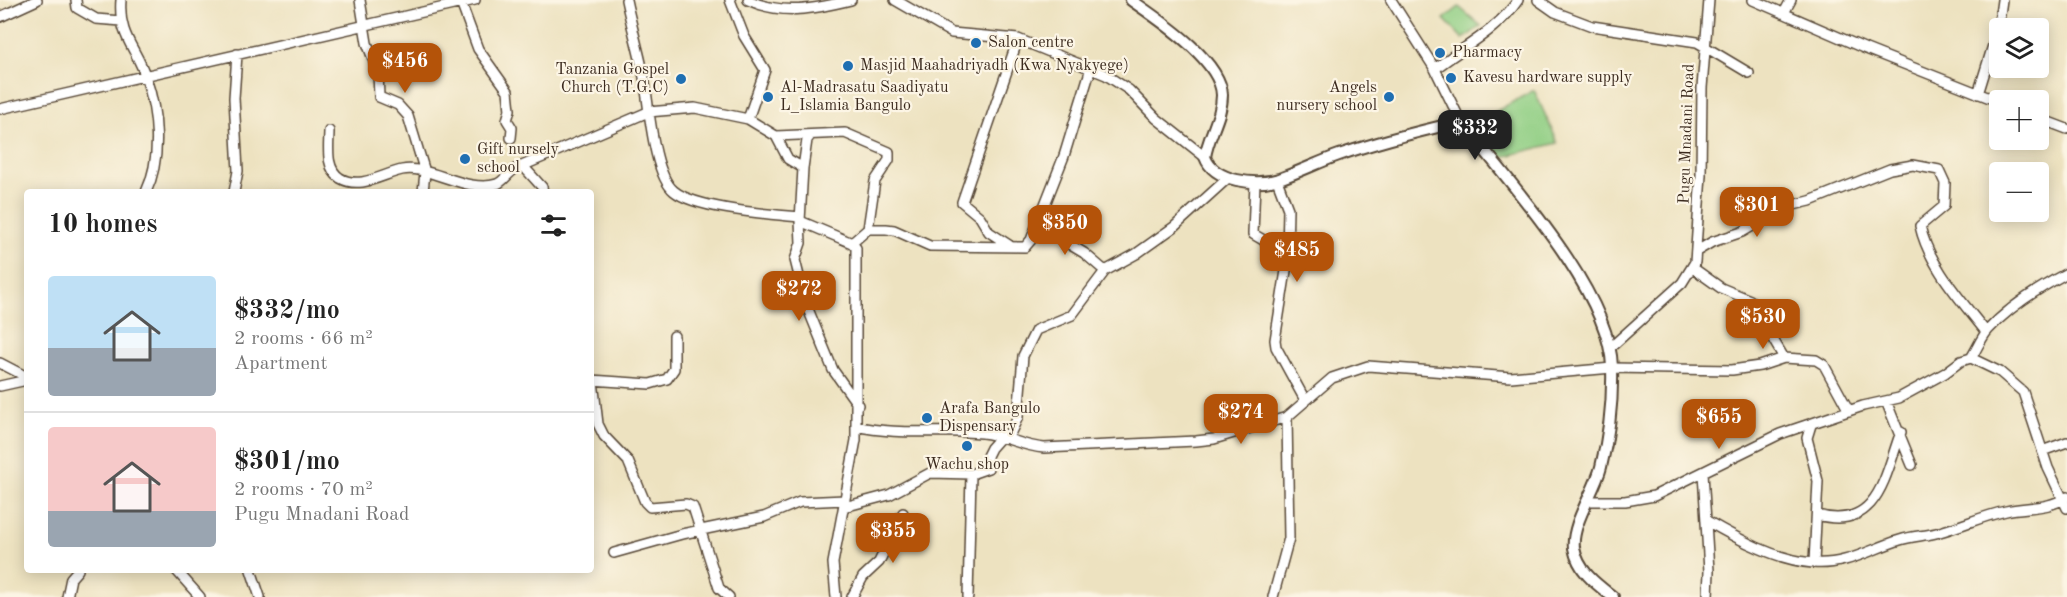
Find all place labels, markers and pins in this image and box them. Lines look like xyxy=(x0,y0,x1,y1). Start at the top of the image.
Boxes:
place label: Salon centre xyxy=(988,35,1074,51)
marker: Salon centre xyxy=(969,36,983,50)
pin: $456 xyxy=(369,43,441,94)
place label: Pharmacy xyxy=(1452,45,1523,61)
marker: Pharmacy xyxy=(1433,46,1447,60)
place label: Masjid Maahadriyadh (Kwa Nyakyege) xyxy=(860,57,1129,74)
marker: Masjid Maahadriyadh (Kwa Nyakyege) xyxy=(841,59,855,73)
place label: Tanzania Gospel Church (T.G.C) xyxy=(555,62,669,96)
place label: Kavesu hardware supply xyxy=(1463,70,1633,86)
marker: Kavesu hardware supply xyxy=(1444,71,1458,85)
marker: Tanzania Gospel Church (T.G.C) xyxy=(674,72,688,86)
place label: Al-Madrasatu Saadiyatu L_Islamia Bangulo xyxy=(780,80,949,114)
place label: Angels nursery school xyxy=(1277,80,1377,114)
marker: Al-Madrasatu Saadiyatu L_Islamia Bangulo xyxy=(761,90,775,104)
marker: Angels nursery school xyxy=(1382,90,1396,104)
pin: $332 xyxy=(1439,110,1511,161)
place label: Gift nursely school xyxy=(477,142,560,176)
marker: Gift nursely school xyxy=(458,152,472,166)
pin: $301 xyxy=(1721,187,1793,238)
pin: $350 xyxy=(1029,205,1101,256)
pin: $485 xyxy=(1261,232,1333,283)
pin: $272 xyxy=(763,271,835,322)
pin: $530 xyxy=(1727,299,1799,350)
pin: $274 xyxy=(1205,394,1277,445)
pin: $655 xyxy=(1683,399,1755,450)
place label: Arafa Bangulo Dispensary xyxy=(939,401,1040,435)
marker: Arafa Bangulo Dispensary xyxy=(920,411,934,425)
marker: Wachu shop xyxy=(960,439,974,453)
place label: Wachu shop xyxy=(925,457,1009,473)
pin: $355 xyxy=(857,513,929,564)

